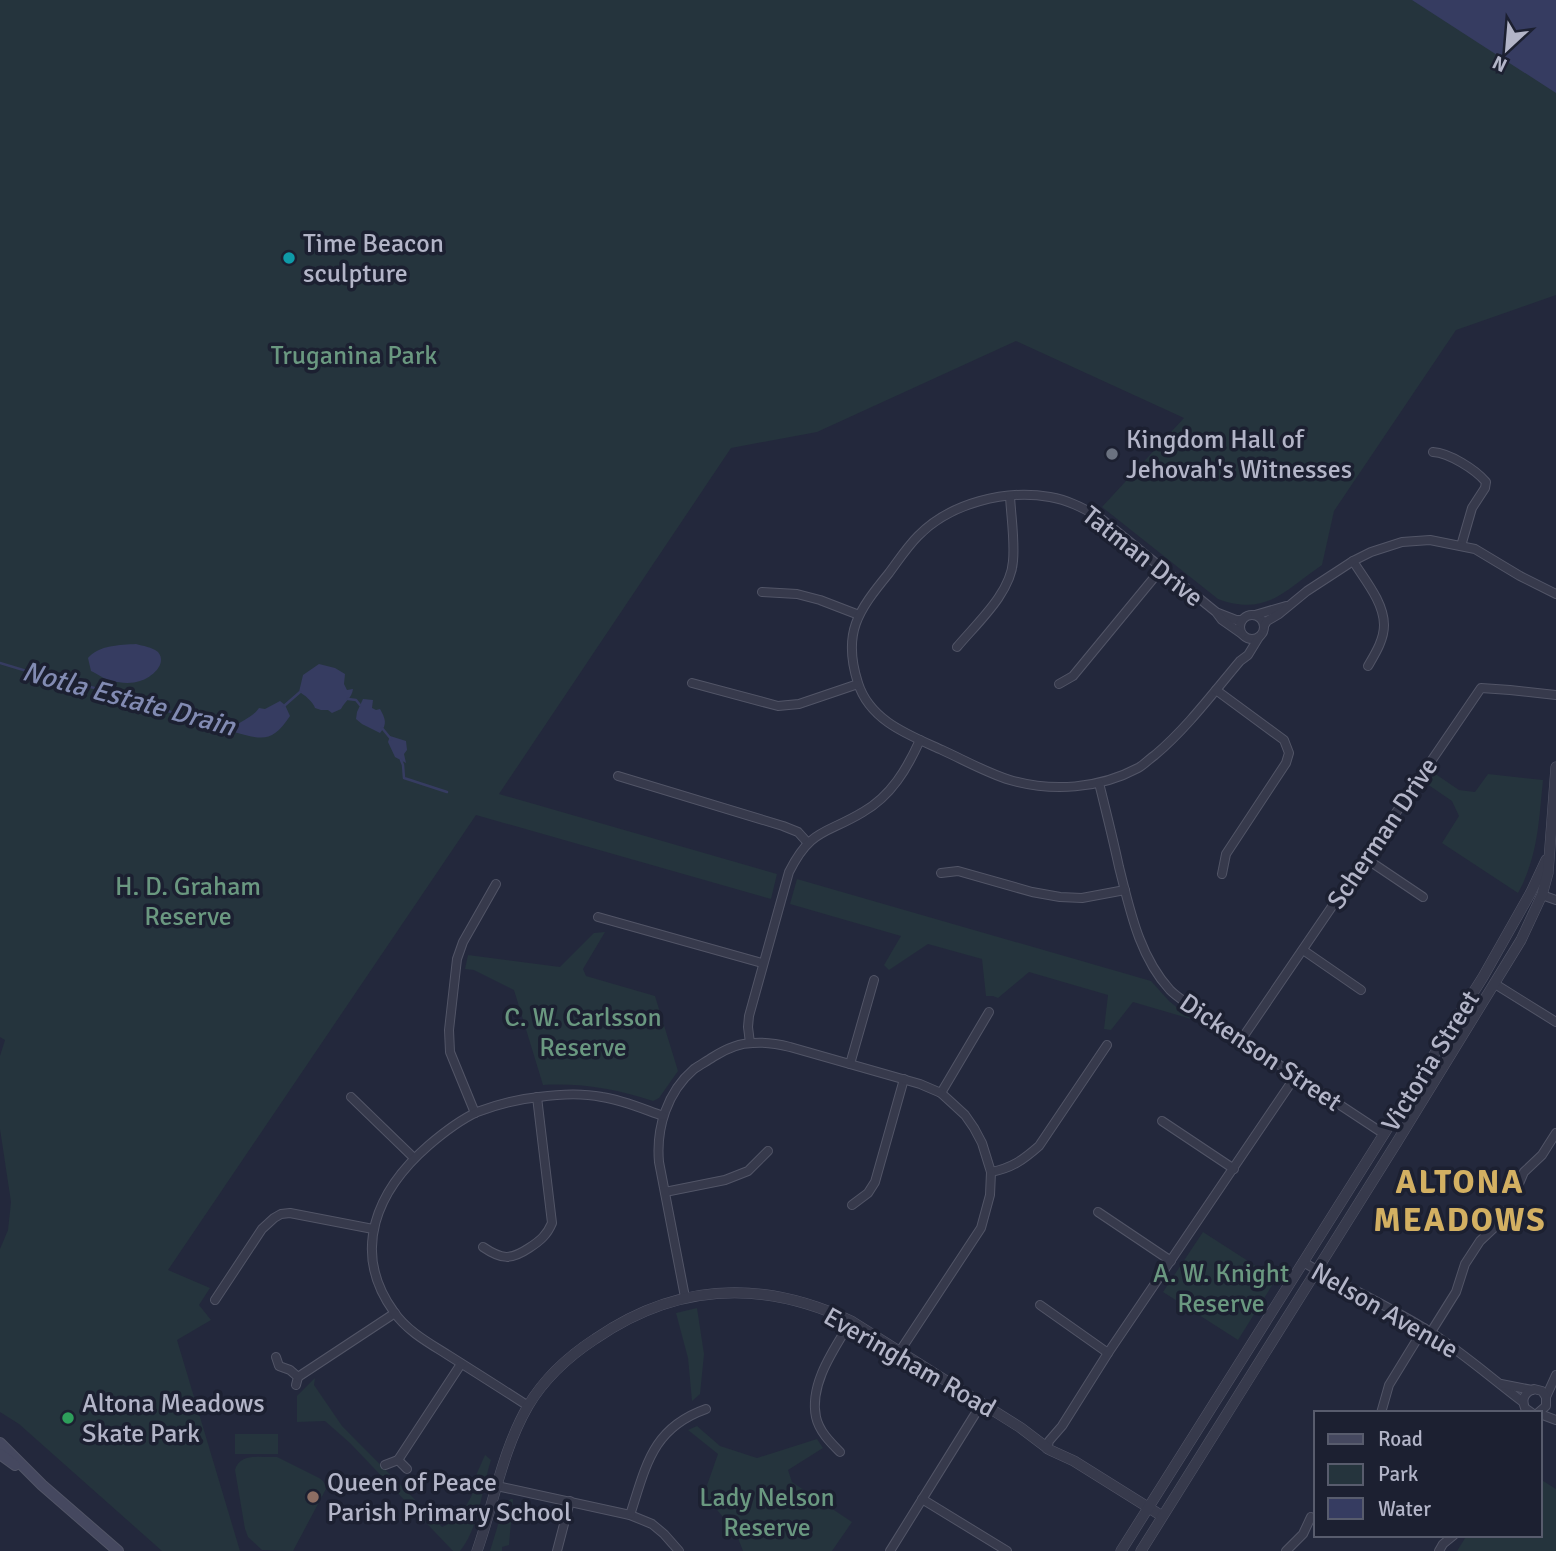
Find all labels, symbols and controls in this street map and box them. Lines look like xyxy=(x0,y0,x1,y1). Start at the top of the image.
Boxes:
north arrow xyxy=(1472,14,1542,84)
text: N xyxy=(1489,50,1511,77)
place label: Time Beacon sculpture xyxy=(303,228,444,290)
marker: Time Beacon sculpture xyxy=(281,250,297,266)
park label: Truganina Park xyxy=(271,340,437,372)
place label: Kingdom Hall of Jehovah's Witnesses xyxy=(1126,424,1352,486)
marker: Kingdom Hall of Jehovah's Witnesses xyxy=(1104,446,1120,462)
street label: Tatman Drive xyxy=(1075,500,1209,614)
water label: Notla Estate Drain xyxy=(19,654,239,744)
street label: Scherman Drive xyxy=(1321,752,1445,915)
park label: H. D. Graham Reserve xyxy=(115,871,261,933)
street label: Victoria Street xyxy=(1375,985,1487,1138)
street label: Dickenson Street xyxy=(1173,987,1347,1119)
park label: C. W. Carlsson Reserve xyxy=(504,1002,662,1064)
district label: ALTONA MEADOWS xyxy=(1373,1162,1547,1241)
street label: Nelson Avenue xyxy=(1305,1256,1464,1366)
park label: A. W. Knight Reserve xyxy=(1153,1258,1289,1320)
street label: Everingham Road xyxy=(818,1301,1001,1425)
place label: Altona Meadows Skate Park xyxy=(82,1388,265,1450)
marker: Altona Meadows Skate Park xyxy=(60,1410,76,1426)
legend xyxy=(1314,1411,1542,1537)
text: Road xyxy=(1378,1426,1423,1452)
text: Park xyxy=(1378,1461,1419,1487)
place label: Queen of Peace Parish Primary School xyxy=(327,1467,572,1529)
park label: Lady Nelson Reserve xyxy=(699,1482,835,1544)
marker: Queen of Peace Parish Primary School xyxy=(305,1489,321,1505)
text: Water xyxy=(1378,1496,1431,1522)

